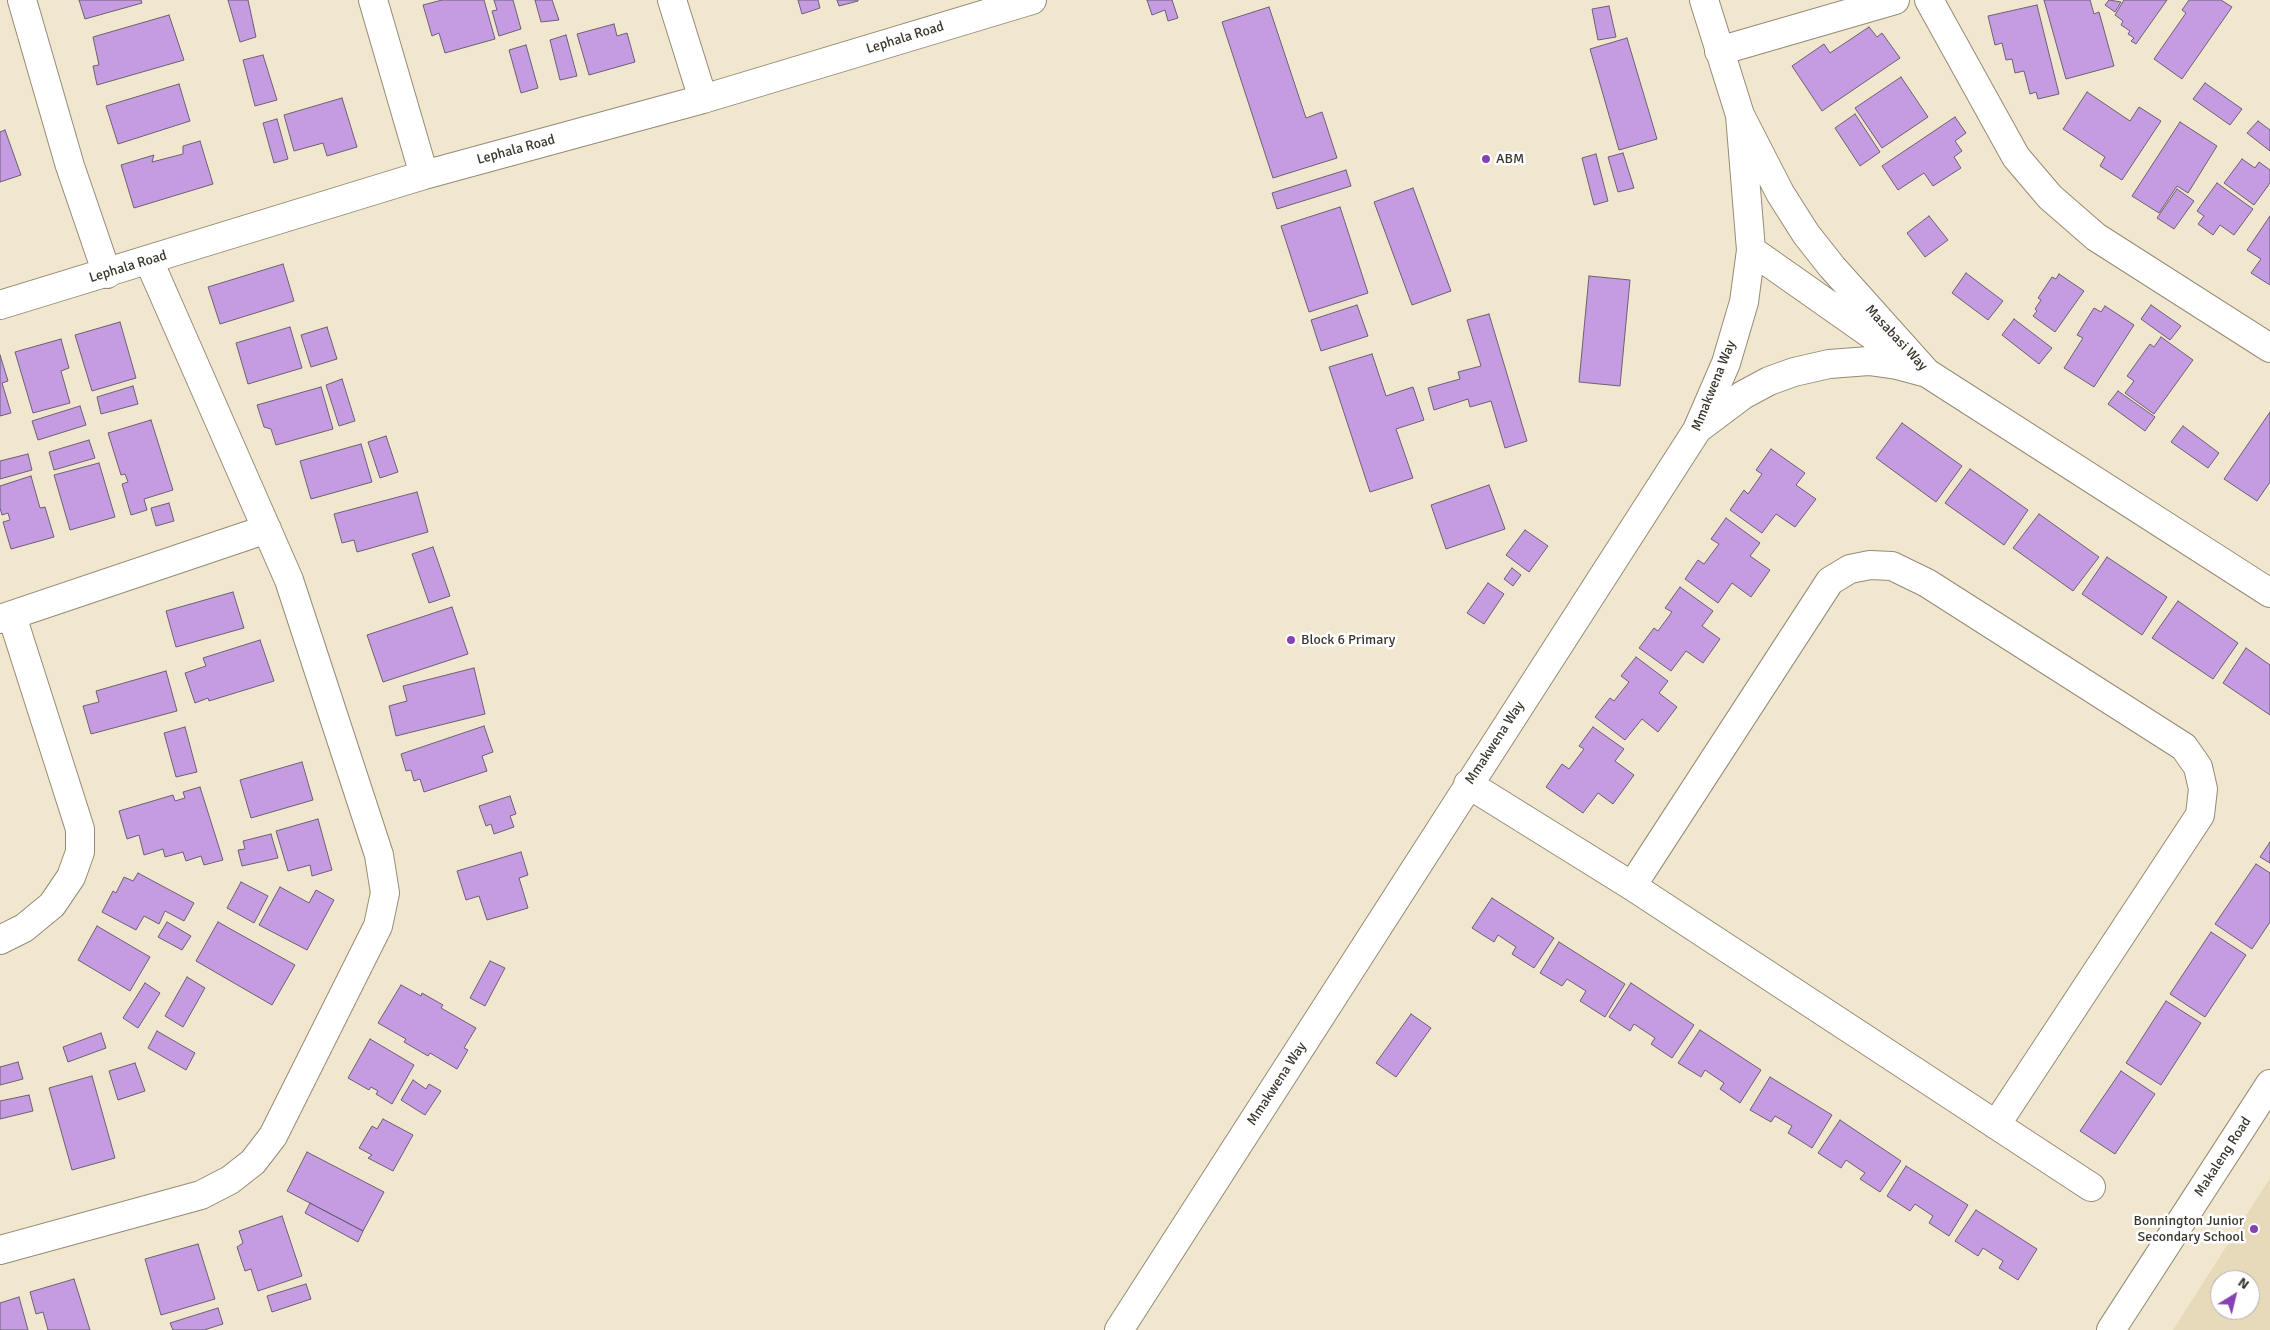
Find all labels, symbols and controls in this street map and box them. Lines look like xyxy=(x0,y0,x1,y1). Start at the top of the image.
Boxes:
street label: Lephala Road xyxy=(864,18,946,58)
street label: Lephala Road xyxy=(475,131,557,169)
place label: ABM xyxy=(1496,151,1524,167)
marker: ABM xyxy=(1480,153,1492,165)
street label: Lephala Road xyxy=(87,247,169,287)
street label: Masabasi Way xyxy=(1861,302,1931,374)
street label: Mmakwena Way xyxy=(1688,338,1740,434)
place label: Block 6 Primary xyxy=(1301,632,1395,648)
marker: Block 6 Primary xyxy=(1285,634,1297,646)
street label: Mmakwena Way xyxy=(1462,698,1528,788)
street label: Mmakwena Way xyxy=(1244,1039,1310,1129)
street label: Makaleng Road xyxy=(2191,1114,2255,1200)
place label: Bonnington Junior Secondary School xyxy=(2134,1213,2244,1246)
marker: Bonnington Junior Secondary School xyxy=(2248,1223,2260,1235)
north arrow xyxy=(2210,1270,2260,1320)
text: N xyxy=(2235,1274,2252,1293)

